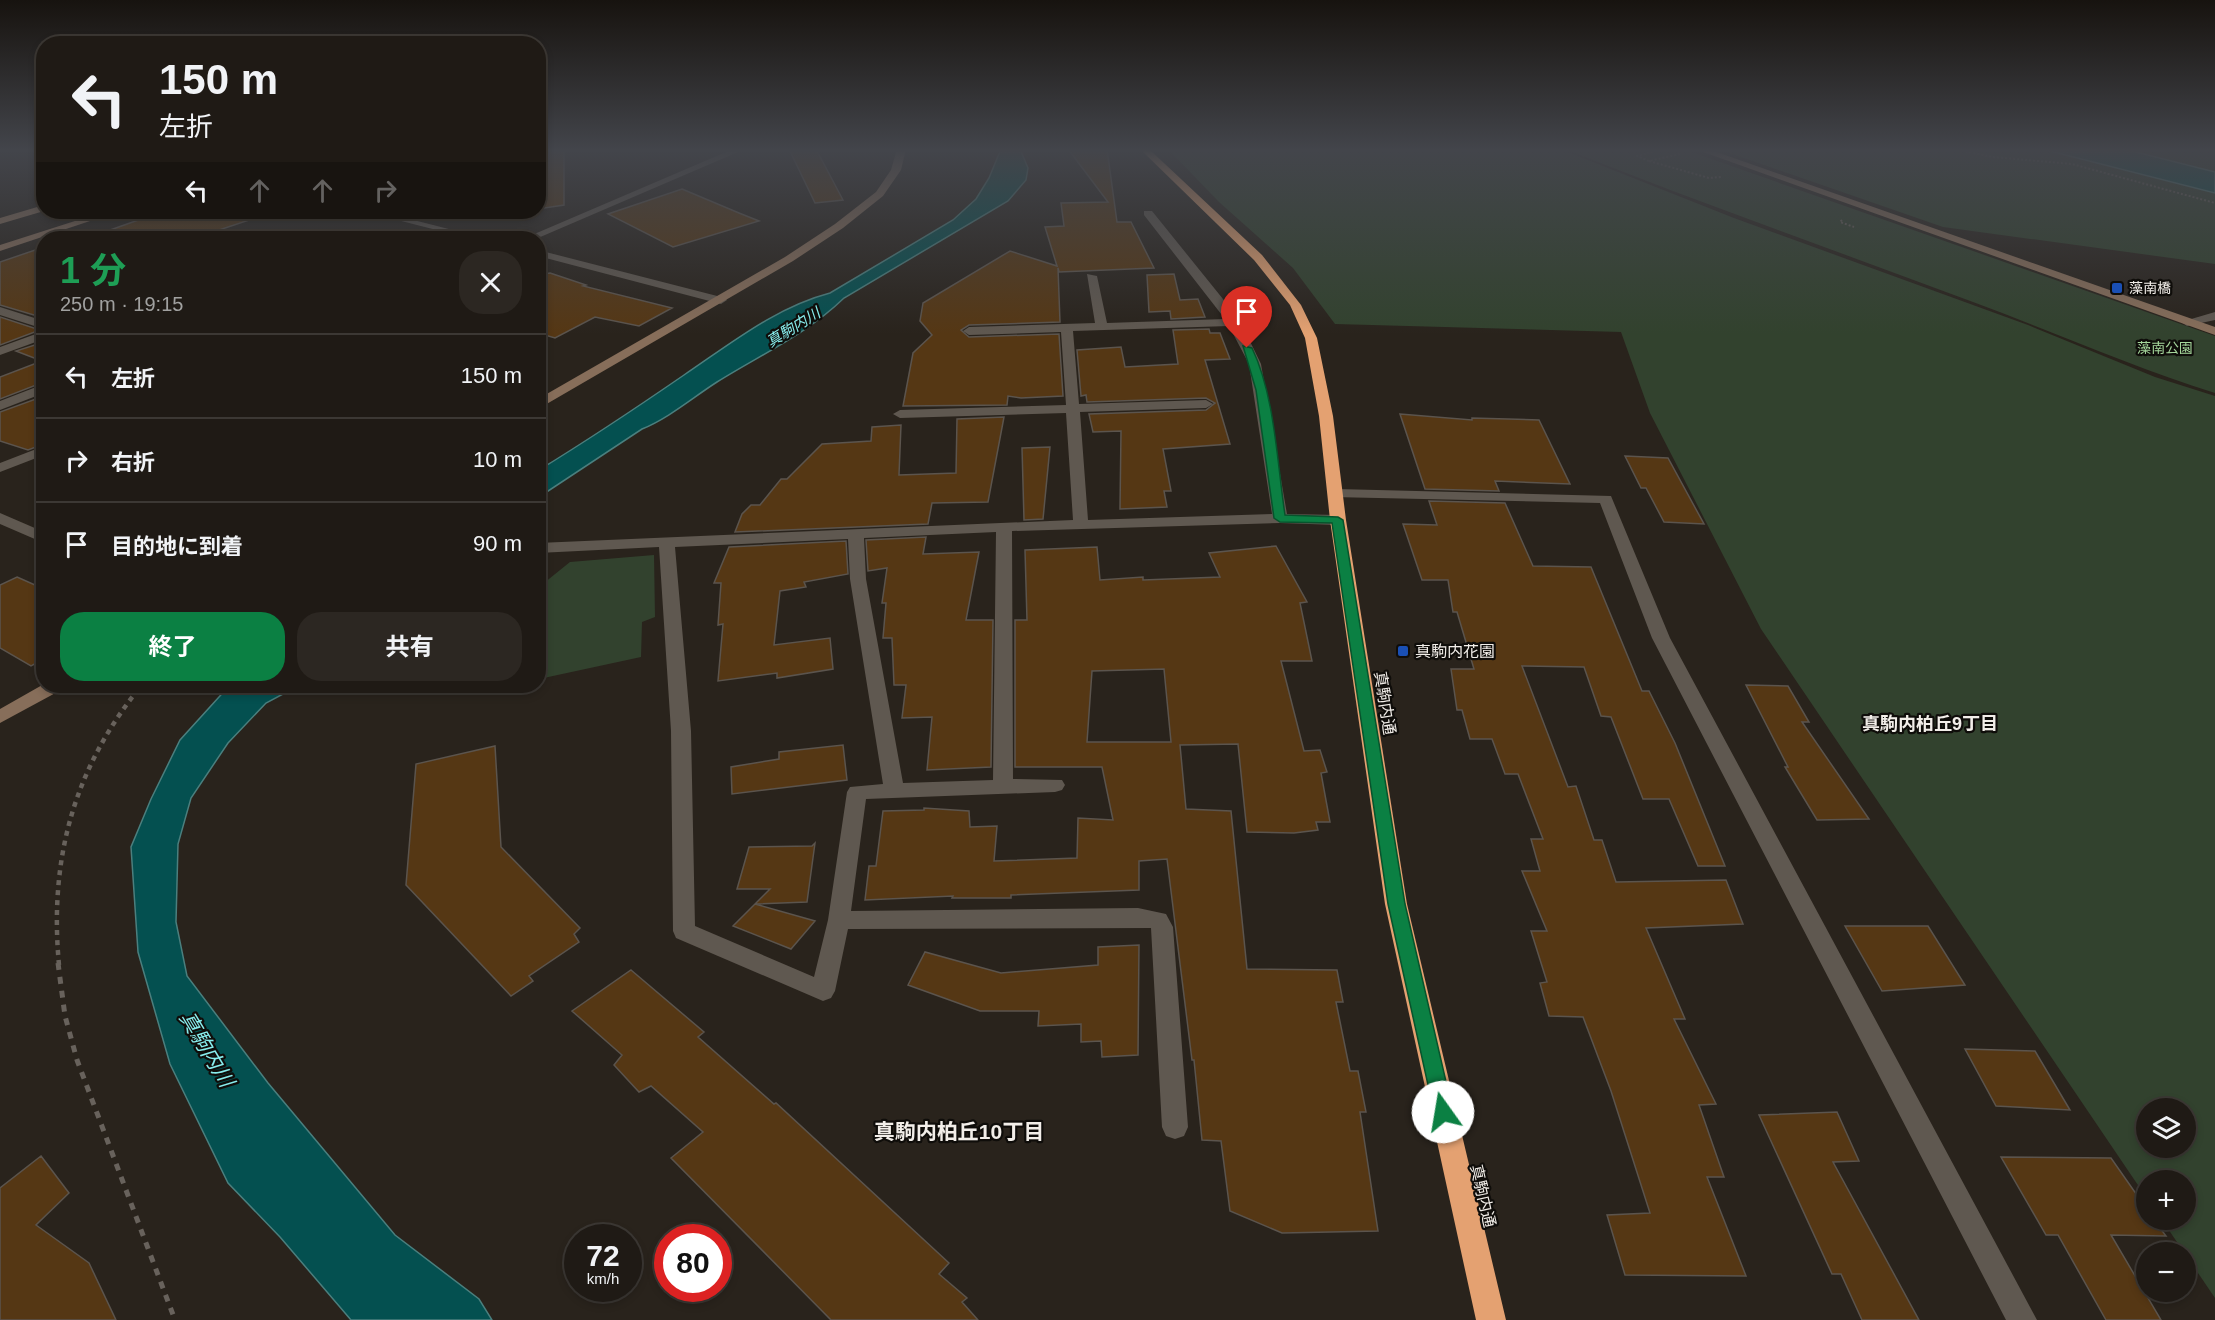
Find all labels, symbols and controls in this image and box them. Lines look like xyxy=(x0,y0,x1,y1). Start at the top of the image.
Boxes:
text: 150 m xyxy=(159,56,278,103)
icon: left xyxy=(60,60,138,138)
text: 左折 xyxy=(159,112,213,142)
icon: left xyxy=(180,174,213,207)
icon: ahead xyxy=(243,174,276,207)
icon: ahead xyxy=(306,174,339,207)
icon: right xyxy=(369,174,402,207)
text: 1 分 xyxy=(60,250,126,291)
button: close xyxy=(459,251,522,314)
place label: 藻南橋 xyxy=(2129,280,2171,296)
marker: 藻南橋 xyxy=(2110,281,2124,295)
pin xyxy=(1221,286,1272,348)
text: 250 m · 19:15 xyxy=(60,293,183,315)
icon: arrive xyxy=(1230,295,1263,328)
water label: 真駒内川 xyxy=(763,303,825,350)
park label: 藻南公園 xyxy=(2137,340,2193,356)
icon: left xyxy=(60,360,93,393)
text: 150 m xyxy=(461,363,522,388)
text: 左折 xyxy=(111,366,155,391)
icon: right xyxy=(60,444,93,477)
text: 10 m xyxy=(473,447,522,472)
text: 右折 xyxy=(111,450,155,475)
icon: arrive xyxy=(60,528,93,561)
text: 90 m xyxy=(473,531,522,556)
text: 目的地に到着 xyxy=(111,534,243,559)
button: 終了 xyxy=(60,612,285,681)
button: 共有 xyxy=(297,612,522,681)
place label: 真駒内花園 xyxy=(1415,643,1495,660)
marker: 真駒内花園 xyxy=(1396,644,1410,658)
street label: 真駒内通 xyxy=(1372,670,1398,736)
district label: 真駒内柏丘9丁目 xyxy=(1862,714,1998,734)
water label: 真駒内川 xyxy=(176,1007,240,1093)
position arrow xyxy=(1411,1080,1475,1144)
map controls xyxy=(2136,1098,2196,1302)
button: layers xyxy=(2136,1098,2196,1158)
district label: 真駒内柏丘10丁目 xyxy=(874,1120,1044,1143)
street label: 真駒内通 xyxy=(1468,1163,1498,1229)
button: + xyxy=(2136,1170,2196,1230)
speed limit sign: 80 xyxy=(654,1224,732,1302)
text: 72 xyxy=(586,1239,620,1272)
button: − xyxy=(2136,1242,2196,1302)
text: km/h xyxy=(587,1270,619,1287)

